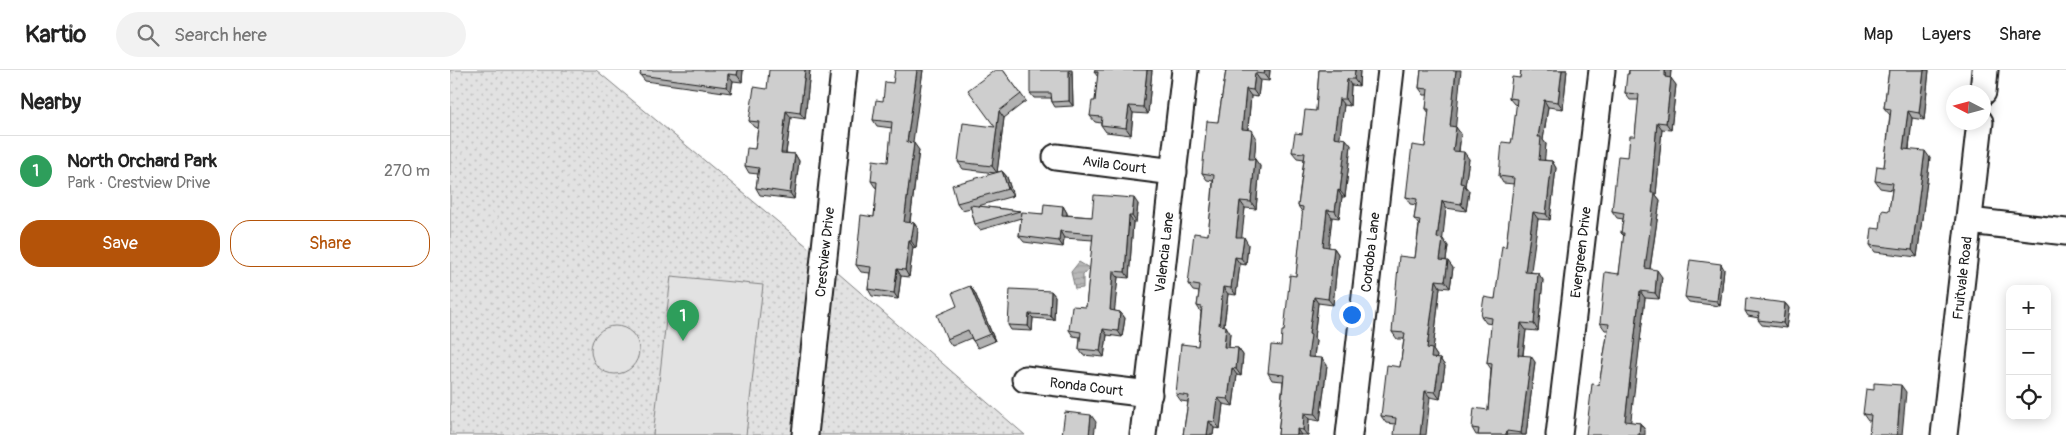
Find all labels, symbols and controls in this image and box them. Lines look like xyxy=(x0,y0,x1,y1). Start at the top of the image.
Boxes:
search box xyxy=(116,12,466,57)
text: Kartio xyxy=(25,20,86,49)
icon: search xyxy=(134,21,162,49)
text: Search here xyxy=(174,23,267,47)
text: Map xyxy=(1864,23,1893,46)
text: Layers xyxy=(1921,23,1971,46)
text: Share xyxy=(1999,23,2041,46)
north arrow xyxy=(1946,85,1991,130)
text: Nearby xyxy=(20,89,81,116)
text: North Orchard Park xyxy=(67,149,217,173)
street label: Avila Court xyxy=(1082,152,1148,177)
text: 1 xyxy=(33,161,39,181)
text: 270 m xyxy=(384,161,430,181)
text: Park · Crestview Drive xyxy=(67,173,210,193)
street label: Crestview Drive xyxy=(812,206,838,298)
street label: Evergreen Drive xyxy=(1567,206,1595,299)
street label: Valencia Lane xyxy=(1151,211,1178,293)
street label: Cordoba Lane xyxy=(1357,211,1384,293)
button: Save xyxy=(20,220,220,267)
button: Share xyxy=(230,220,430,267)
street label: Fruitvale Road xyxy=(1949,235,1976,321)
map controls xyxy=(2006,285,2051,420)
button: + xyxy=(2006,285,2051,330)
pin: 1 xyxy=(667,300,699,341)
your location xyxy=(1339,302,1365,328)
button: − xyxy=(2006,330,2051,375)
street label: Ronda Court xyxy=(1049,374,1124,400)
button: locate xyxy=(2006,375,2051,420)

